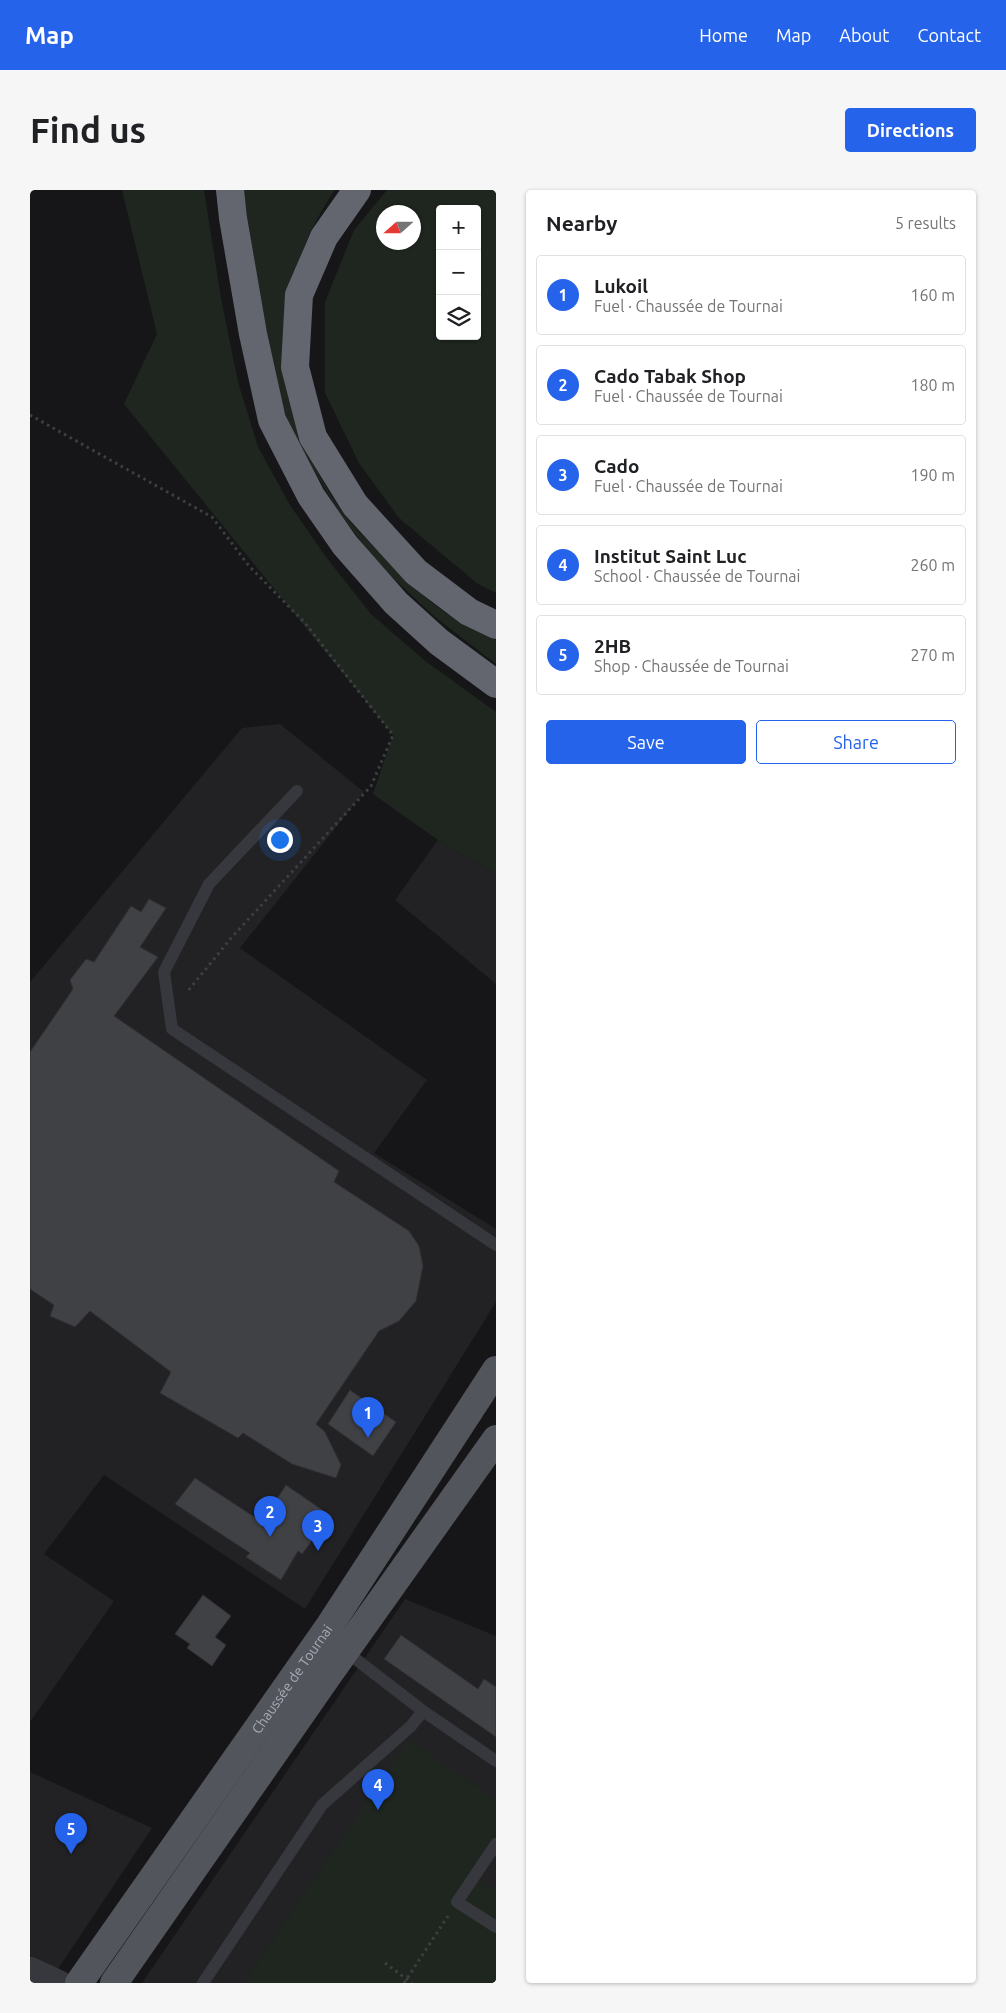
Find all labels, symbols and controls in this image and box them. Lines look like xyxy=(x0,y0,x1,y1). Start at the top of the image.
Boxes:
text: Map xyxy=(25,22,74,49)
text: Home xyxy=(699,25,748,45)
text: Map xyxy=(776,25,811,45)
text: About xyxy=(839,25,889,45)
text: Contact xyxy=(917,25,981,45)
button: Directions xyxy=(845,108,976,152)
text: Find us xyxy=(30,110,146,150)
north arrow xyxy=(376,205,421,250)
map controls xyxy=(436,205,481,340)
button: + xyxy=(436,205,481,250)
text: Nearby xyxy=(546,211,617,235)
text: 5 results xyxy=(895,214,956,232)
button: − xyxy=(436,250,481,295)
text: Lukoil xyxy=(594,275,648,297)
text: 1 xyxy=(558,286,568,304)
text: 160 m xyxy=(910,286,955,304)
button: layers xyxy=(436,295,481,340)
text: Fuel · Chaussée de Tournai xyxy=(594,297,783,315)
text: Cado Tabak Shop xyxy=(594,365,746,387)
text: 2 xyxy=(558,376,568,394)
text: 180 m xyxy=(910,376,955,394)
text: Fuel · Chaussée de Tournai xyxy=(594,387,783,405)
text: Cado xyxy=(594,455,639,477)
text: 3 xyxy=(558,466,568,484)
text: 190 m xyxy=(910,466,955,484)
text: Fuel · Chaussée de Tournai xyxy=(594,477,783,495)
text: Institut Saint Luc xyxy=(594,545,747,567)
text: 4 xyxy=(558,556,568,574)
text: 260 m xyxy=(910,556,955,574)
text: School · Chaussée de Tournai xyxy=(594,567,800,585)
text: 2HB xyxy=(594,635,631,657)
text: 5 xyxy=(558,646,568,664)
text: 270 m xyxy=(910,646,955,664)
text: Shop · Chaussée de Tournai xyxy=(594,657,789,675)
button: Save xyxy=(546,720,746,764)
button: Share xyxy=(756,720,956,764)
your location xyxy=(267,827,293,853)
pin: 1 xyxy=(352,1397,384,1438)
pin: 2 xyxy=(254,1496,286,1537)
pin: 3 xyxy=(302,1510,334,1551)
street label: Chaussée de Tournai xyxy=(248,1622,336,1737)
pin: 4 xyxy=(362,1769,394,1810)
pin: 5 xyxy=(55,1813,87,1854)

